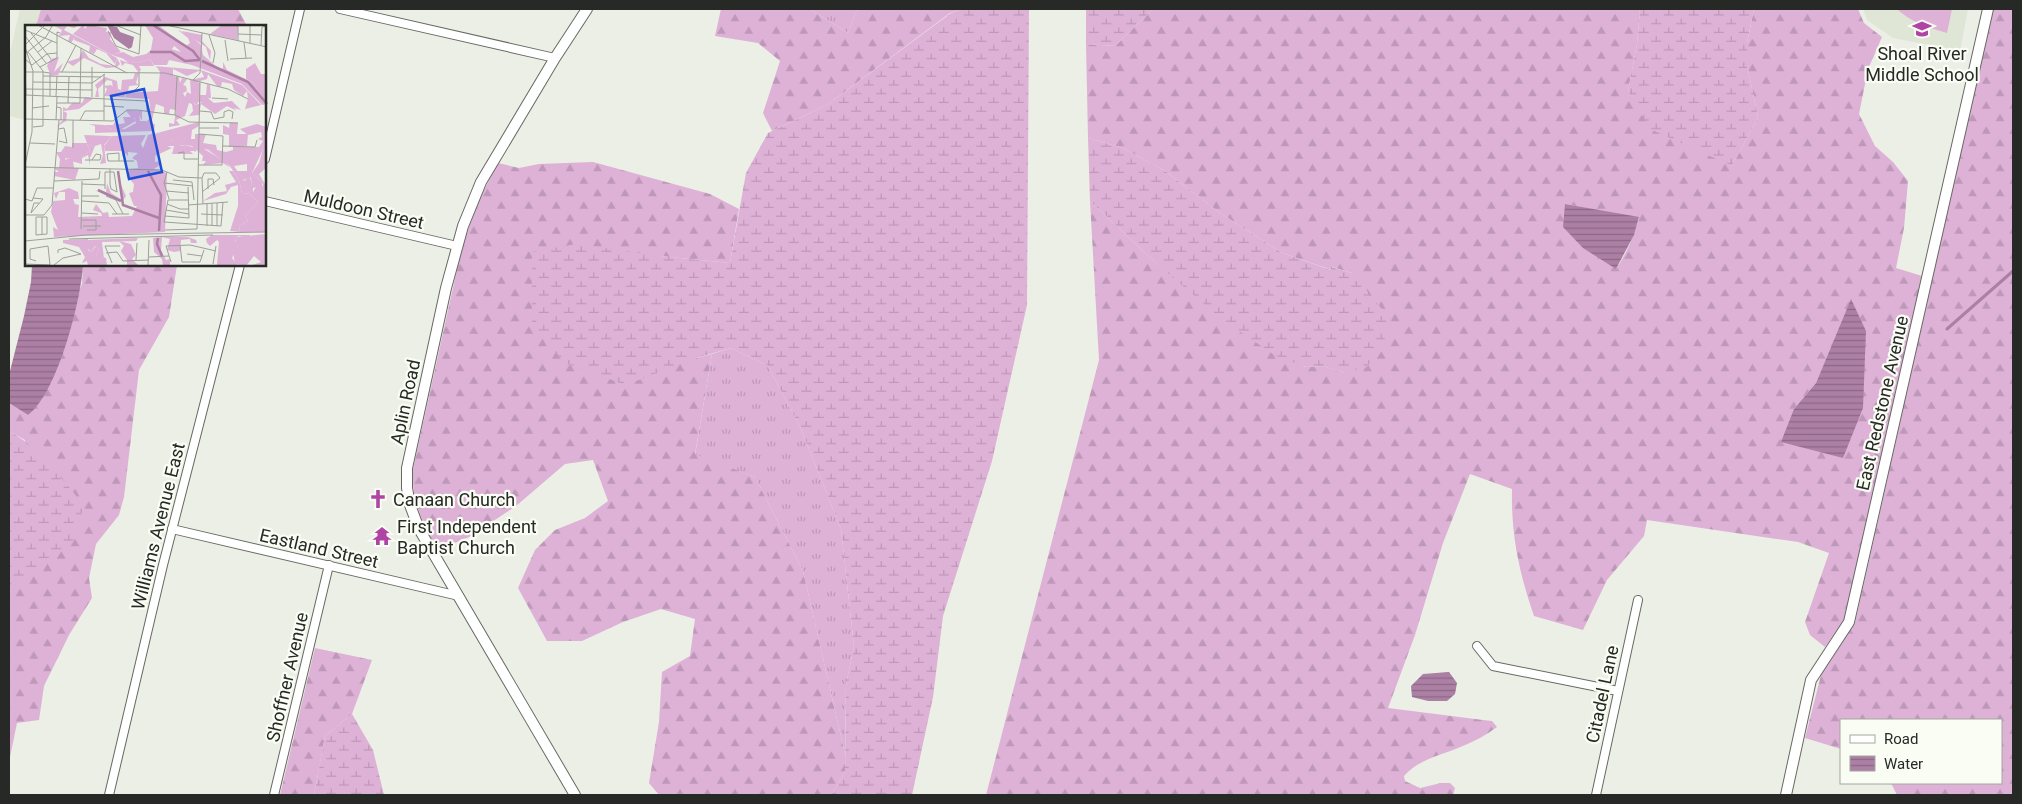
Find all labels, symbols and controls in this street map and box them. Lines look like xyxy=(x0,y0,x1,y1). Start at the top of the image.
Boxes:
school or university icon: Shoal River Middle School xyxy=(1911,18,1933,40)
inset map xyxy=(25,25,266,266)
place label: Shoal River Middle School xyxy=(1865,43,1979,85)
street label: Muldoon Street xyxy=(302,185,426,233)
street label: East Redstone Avenue xyxy=(1852,314,1912,492)
street label: Aplin Road xyxy=(386,358,424,446)
street label: Williams Avenue East xyxy=(127,440,189,612)
church icon: Canaan Church xyxy=(367,488,389,510)
place label: Canaan Church xyxy=(393,489,515,510)
place label: First Independent Baptist Church xyxy=(397,516,537,558)
street label: Eastland Street xyxy=(257,524,381,572)
temple icon: First Independent Baptist Church xyxy=(371,525,393,547)
street label: Shoffner Avenue xyxy=(262,610,312,744)
street label: Citadel Lane xyxy=(1581,643,1623,745)
legend xyxy=(1840,719,2002,784)
text: Road xyxy=(1884,730,1918,748)
text: Water xyxy=(1884,755,1923,773)

